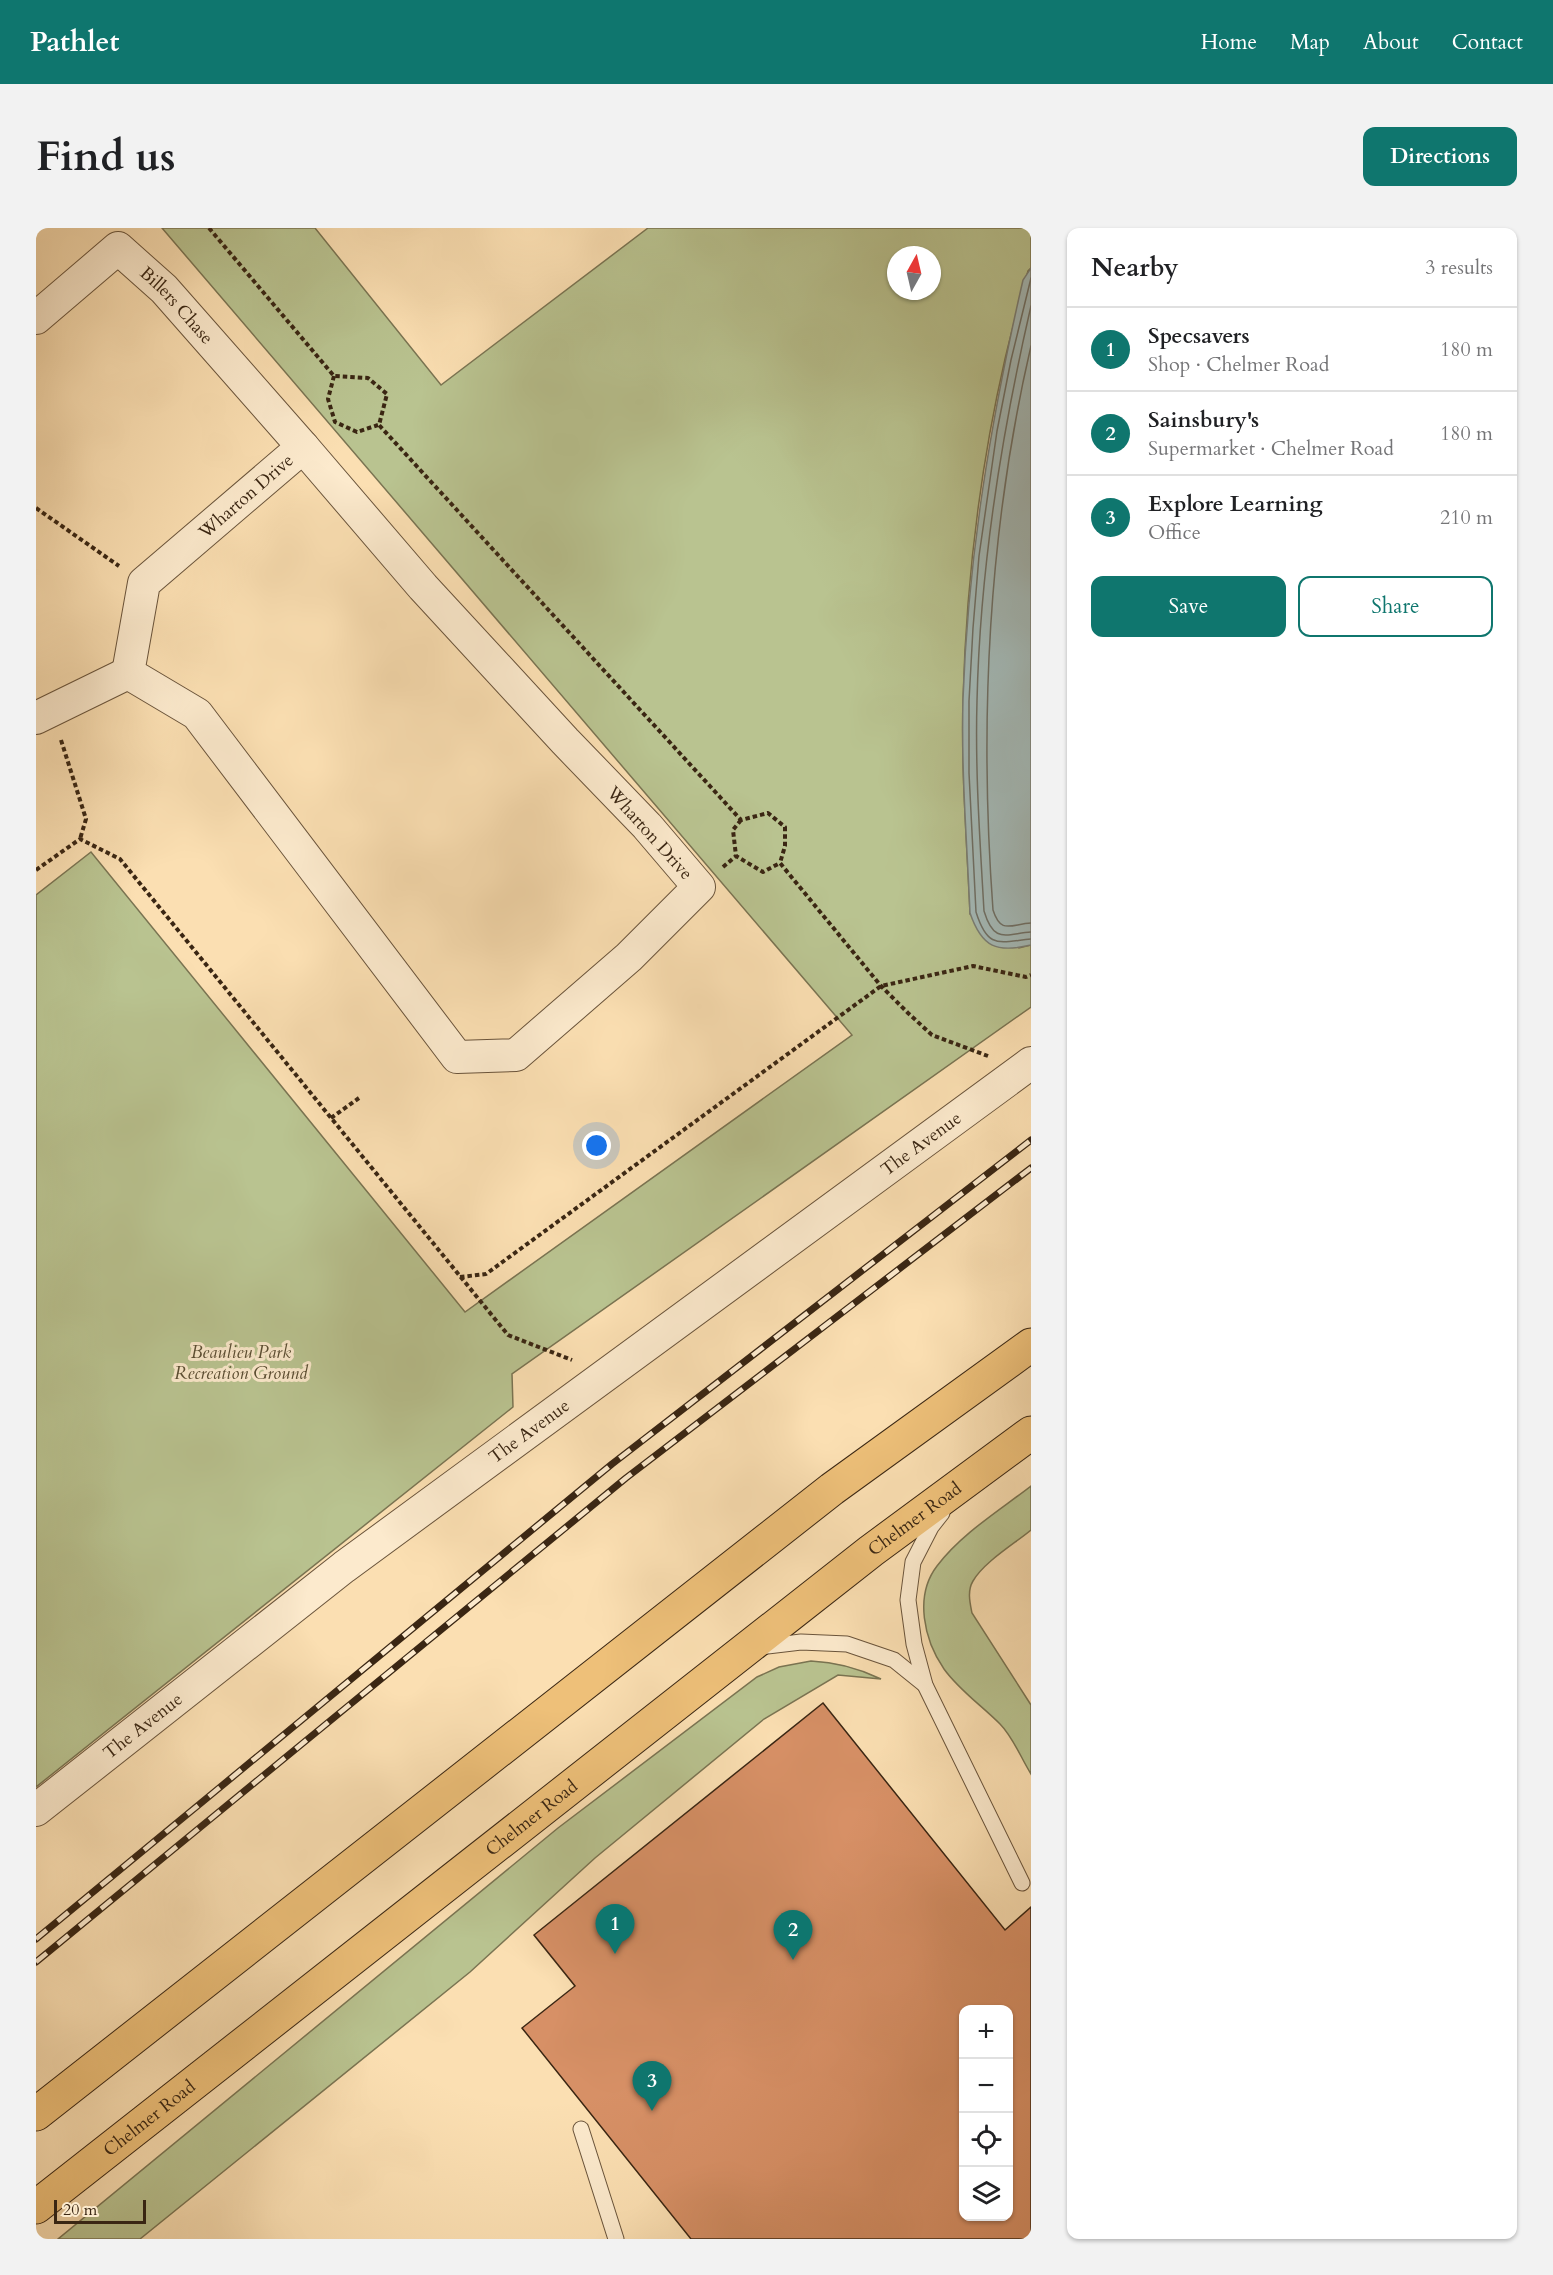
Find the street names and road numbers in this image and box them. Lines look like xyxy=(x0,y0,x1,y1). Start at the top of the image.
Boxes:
street label: Billers Chase xyxy=(134,261,219,350)
street label: Wharton Drive xyxy=(193,448,299,545)
street label: Wharton Drive xyxy=(600,780,698,886)
street label: The Avenue xyxy=(876,1106,967,1182)
street label: The Avenue xyxy=(484,1394,575,1470)
street label: Chelmer Road xyxy=(863,1476,967,1562)
street label: The Avenue xyxy=(98,1687,188,1765)
street label: Chelmer Road xyxy=(480,1774,583,1862)
street label: Chelmer Road xyxy=(98,2074,201,2163)

